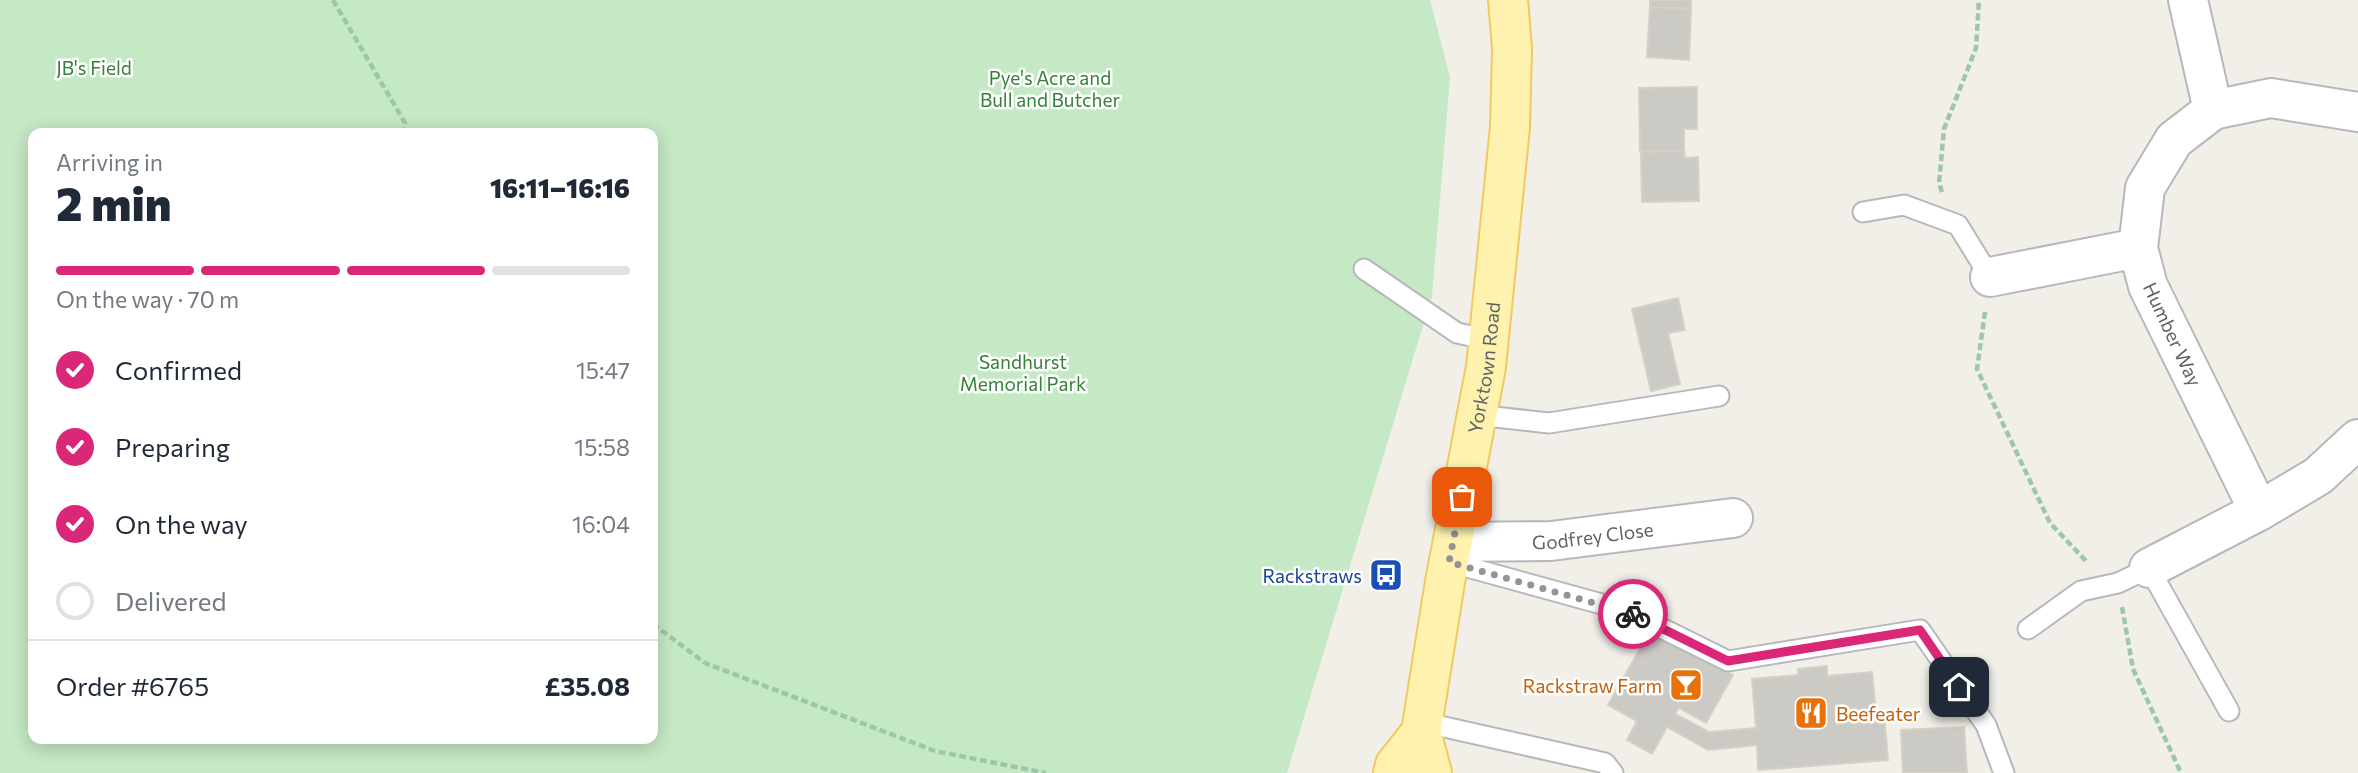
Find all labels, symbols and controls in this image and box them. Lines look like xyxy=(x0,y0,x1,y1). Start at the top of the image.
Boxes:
park label: JB's Field xyxy=(56,56,132,79)
park label: Pye's Acre and Bull and Butcher xyxy=(980,66,1120,111)
text: Arriving in xyxy=(56,148,163,176)
text: 16:11–16:16 xyxy=(490,172,630,203)
text: 2 min xyxy=(56,174,172,230)
street label: Humber Way xyxy=(2139,278,2207,390)
text: On the way · 70 m xyxy=(56,285,239,313)
street label: Yorktown Road xyxy=(1462,301,1504,435)
park label: Sandhurst Memorial Park xyxy=(960,350,1086,395)
icon: check xyxy=(56,351,94,389)
text: Confirmed xyxy=(115,354,242,385)
text: 15:47 xyxy=(576,356,630,384)
icon: check xyxy=(56,428,94,466)
text: Preparing xyxy=(115,431,230,462)
text: 15:58 xyxy=(574,433,630,461)
pin xyxy=(1432,467,1492,527)
icon: bag xyxy=(1443,478,1481,516)
icon: check xyxy=(56,505,94,543)
text: On the way xyxy=(115,508,248,539)
text: 16:04 xyxy=(572,510,630,538)
street label: Godfrey Close xyxy=(1532,517,1655,553)
bus stop icon: Rackstraws xyxy=(1367,556,1405,594)
place label: Rackstraws xyxy=(1262,564,1362,587)
courier xyxy=(1598,579,1668,649)
text: Delivered xyxy=(115,585,226,616)
icon: bike xyxy=(1614,595,1652,633)
pin xyxy=(1929,657,1989,717)
bar icon: Rackstraw Farm xyxy=(1667,666,1705,704)
icon: home xyxy=(1940,668,1978,706)
text: Order #6765 xyxy=(56,670,209,701)
text: £35.08 xyxy=(544,670,630,701)
place label: Rackstraw Farm xyxy=(1523,674,1662,697)
restaurant icon: Beefeater xyxy=(1792,694,1830,732)
place label: Beefeater xyxy=(1836,702,1921,725)

